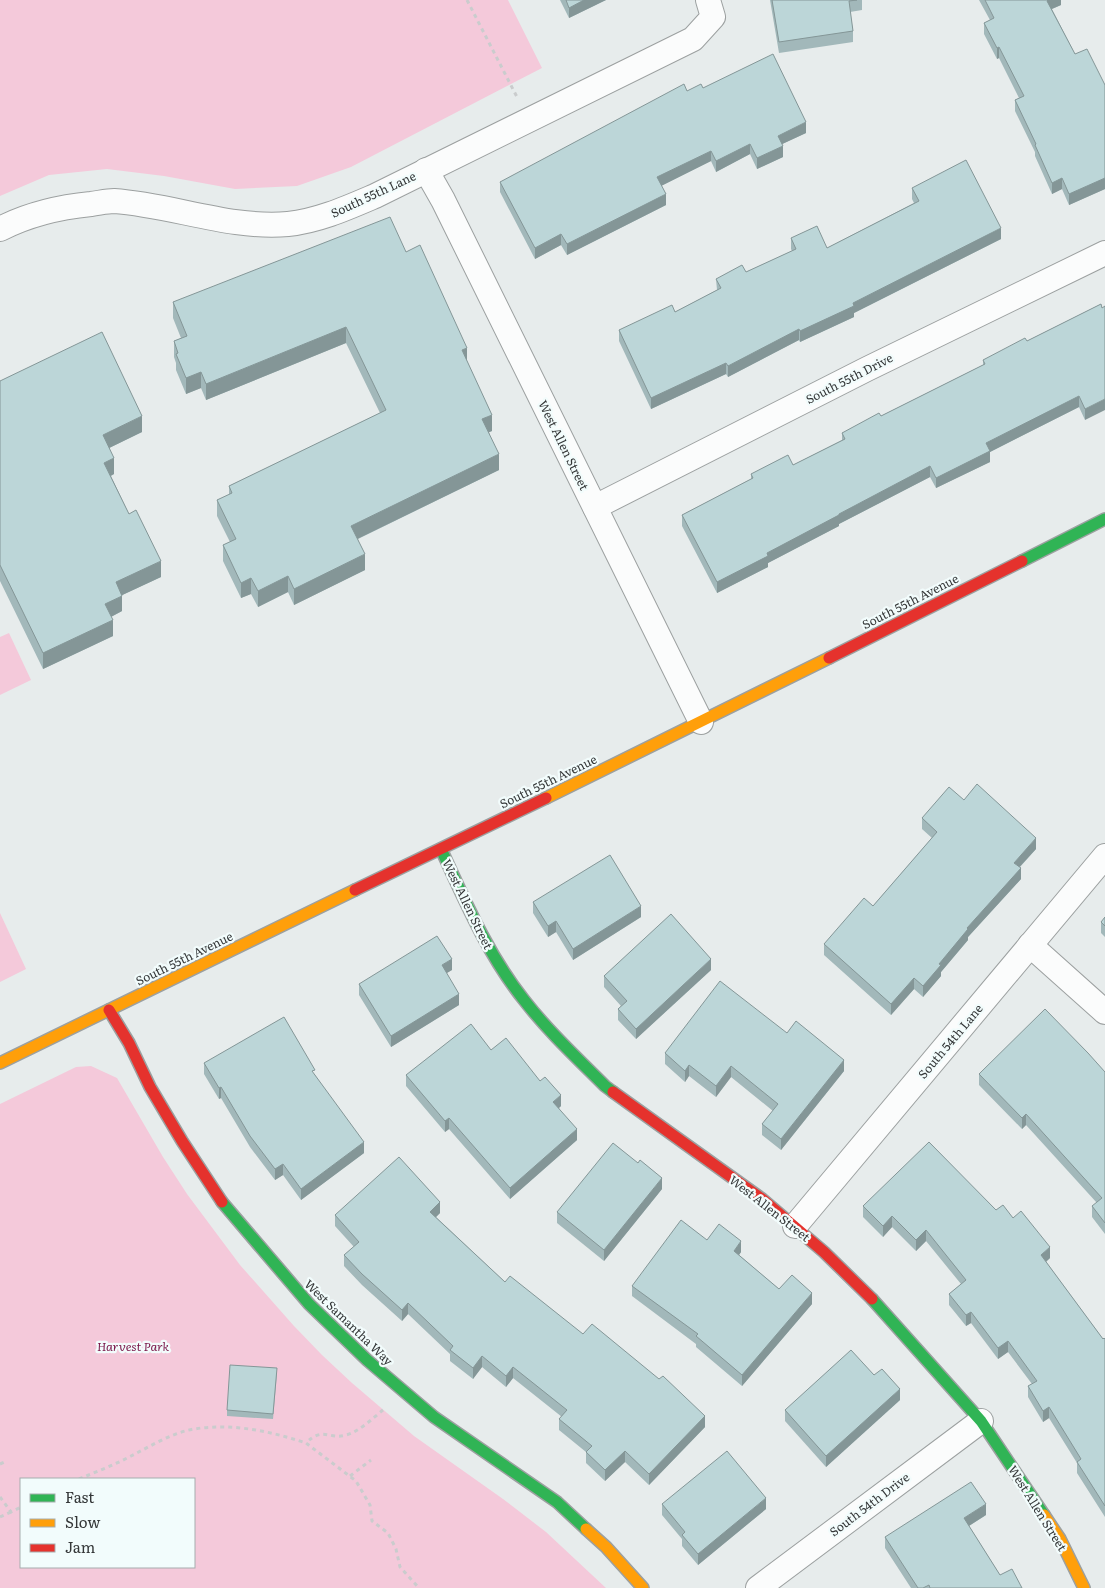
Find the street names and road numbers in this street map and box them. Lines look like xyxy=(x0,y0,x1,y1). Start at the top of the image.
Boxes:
street label: South 55th Lane xyxy=(327,166,419,222)
street label: South 55th Drive xyxy=(802,348,896,408)
street label: West Allen Street xyxy=(534,397,594,493)
street label: South 55th Avenue xyxy=(859,569,961,633)
street label: South 55th Avenue xyxy=(496,750,600,812)
street label: West Allen Street xyxy=(438,856,498,952)
street label: South 55th Avenue xyxy=(132,927,236,989)
street label: South 54th Lane xyxy=(913,1000,987,1082)
street label: West Allen Street xyxy=(726,1171,814,1245)
street label: West Samantha Way xyxy=(301,1275,397,1369)
street label: West Allen Street xyxy=(1004,1462,1072,1555)
street label: South 54th Drive xyxy=(825,1468,913,1540)

